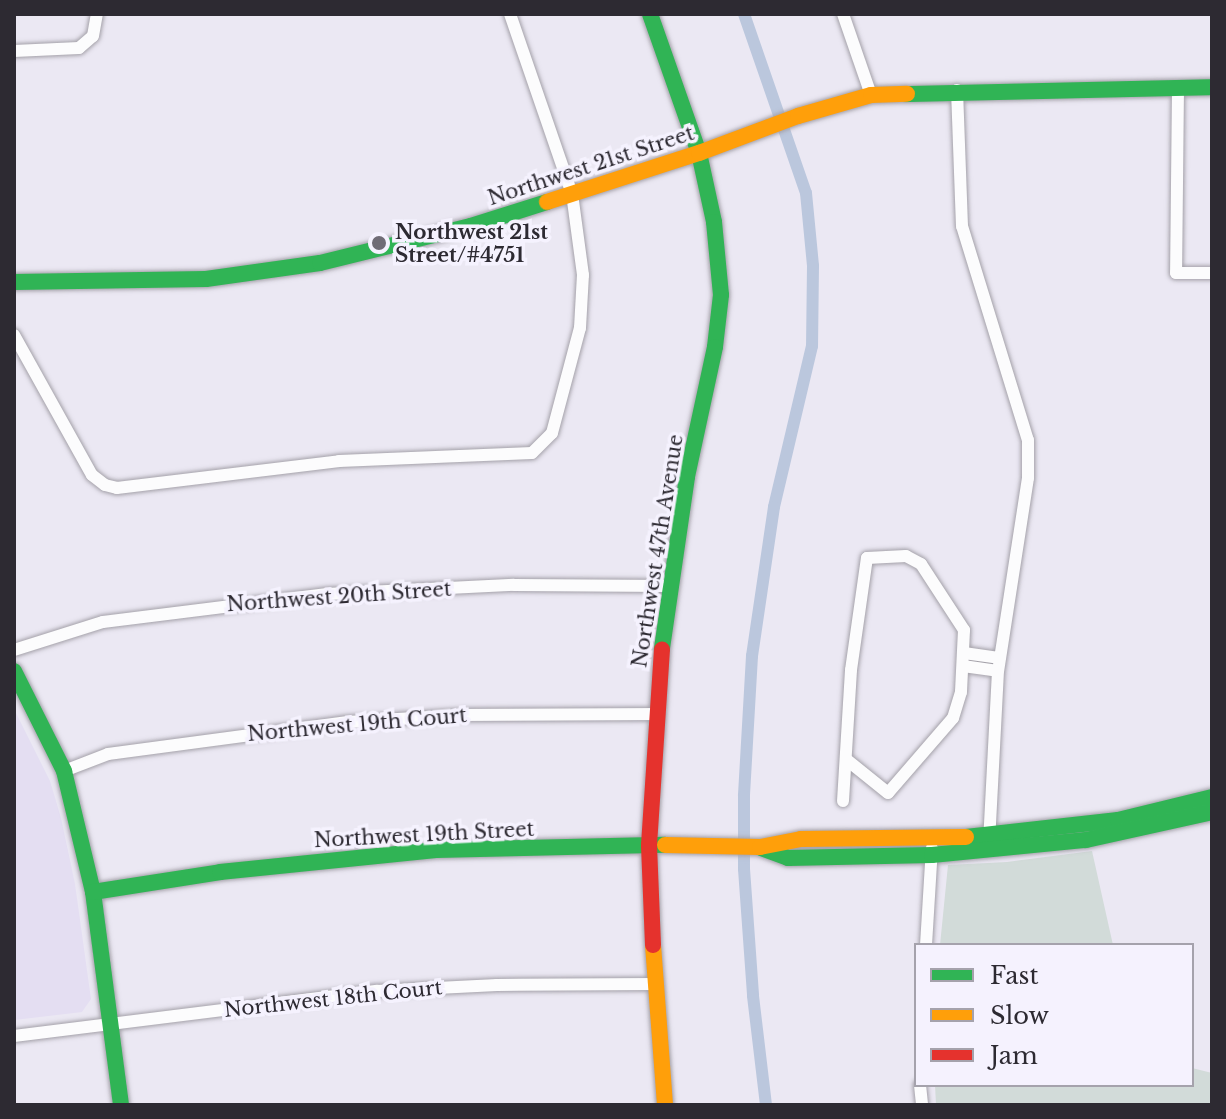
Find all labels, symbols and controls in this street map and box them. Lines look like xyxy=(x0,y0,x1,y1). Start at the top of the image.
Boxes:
street label: Northwest 21st Street xyxy=(485,121,697,211)
place label: Northwest 21st Street/#4751 xyxy=(395,220,548,267)
marker: Northwest 21st Street/#4751 xyxy=(370,234,388,252)
street label: Northwest 47th Avenue xyxy=(628,432,688,670)
street label: Northwest 20th Street xyxy=(226,577,452,617)
street label: Northwest 19th Court xyxy=(246,703,468,747)
street label: Northwest 19th Street xyxy=(313,817,535,853)
legend xyxy=(914,943,1194,1087)
text: Fast xyxy=(990,961,1038,990)
street label: Northwest 18th Court xyxy=(223,976,443,1022)
text: Slow xyxy=(990,1001,1049,1030)
text: Jam xyxy=(990,1041,1038,1070)

